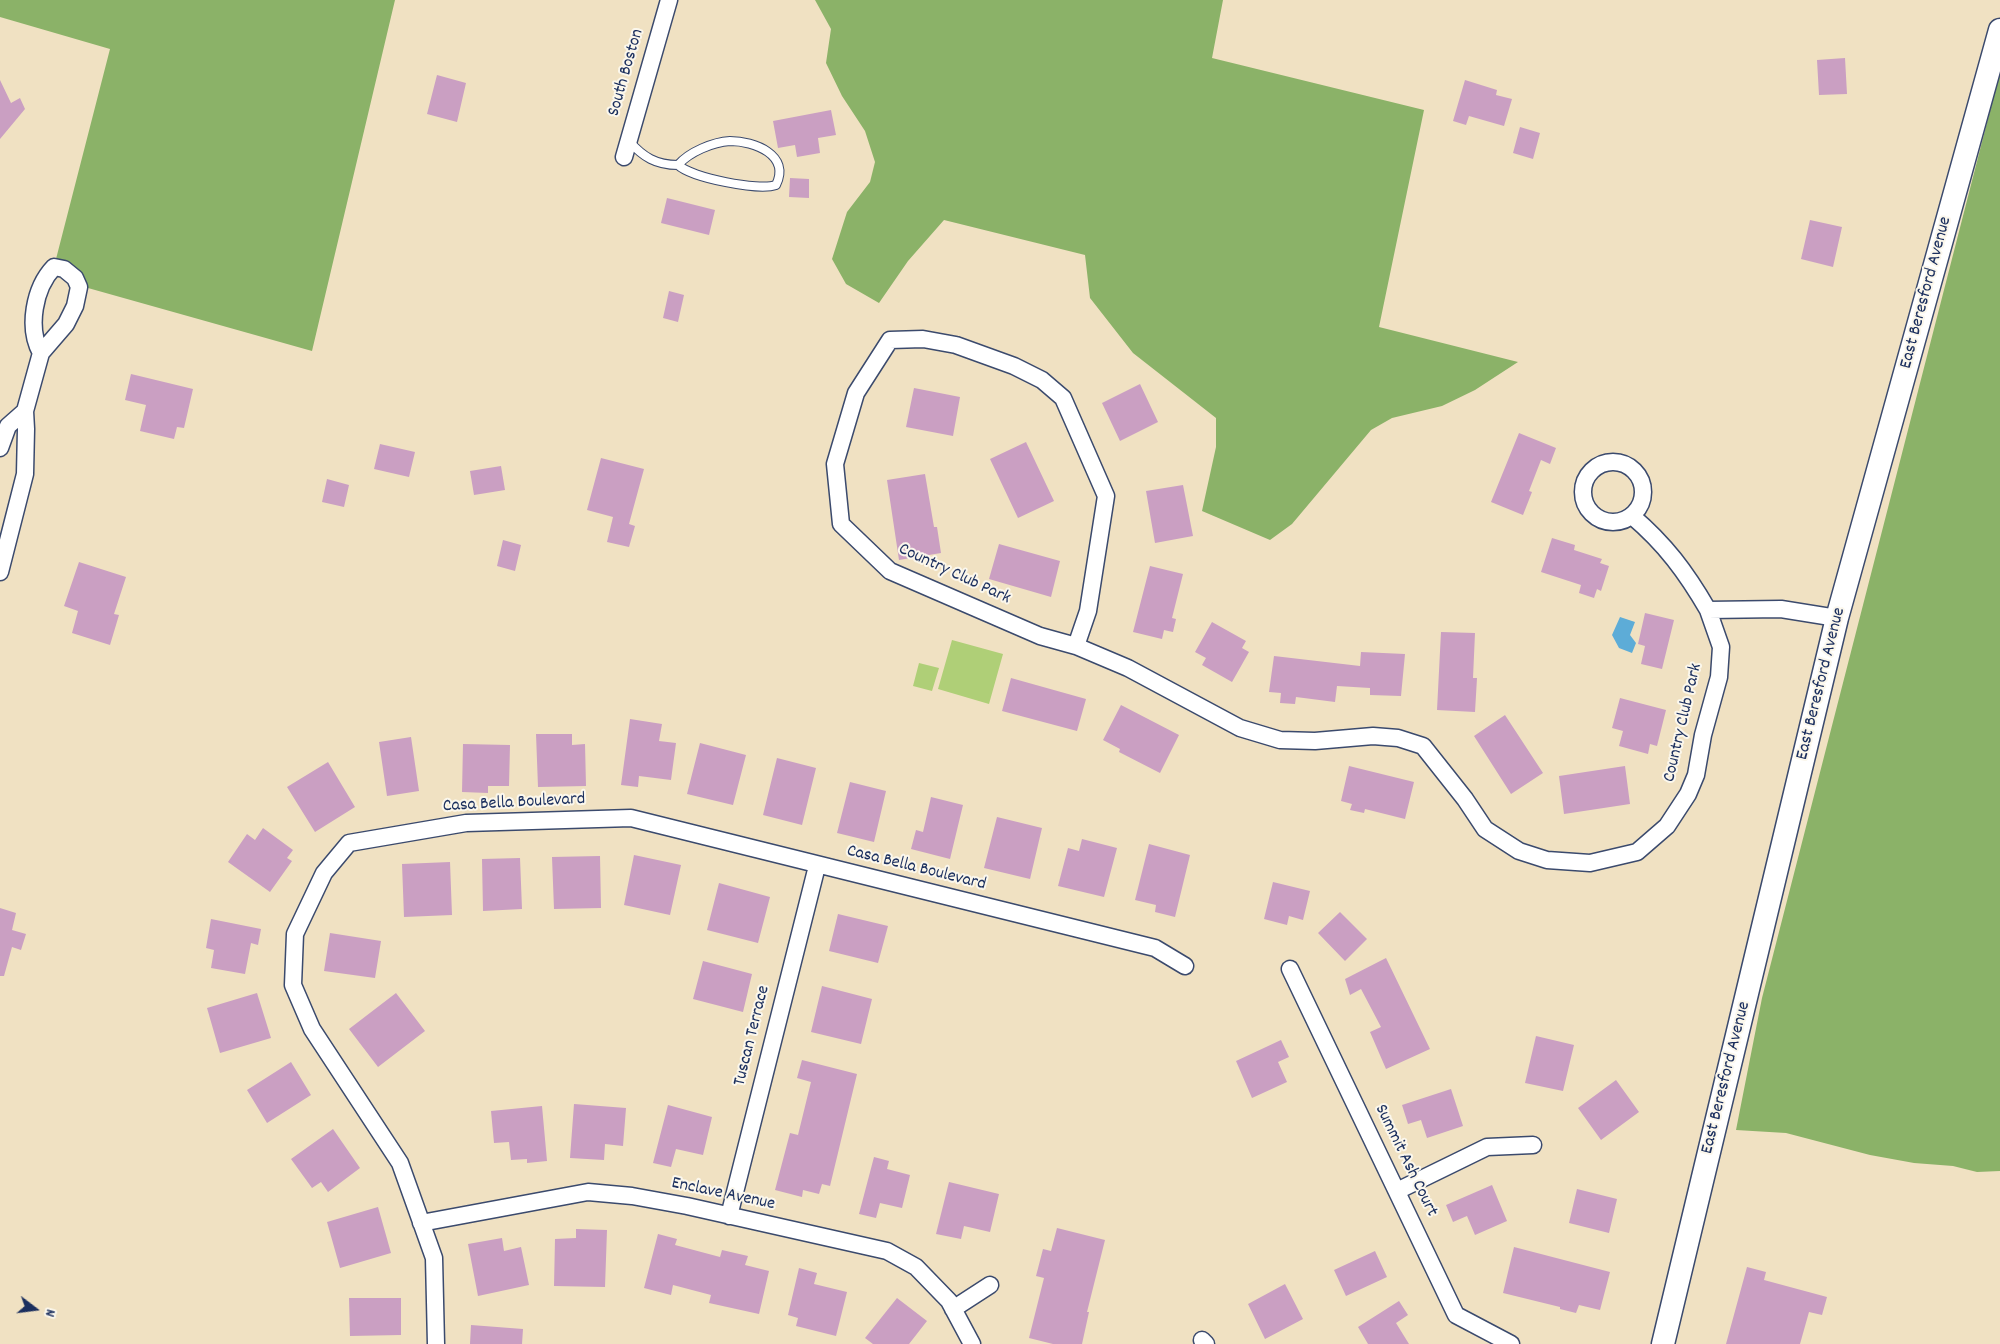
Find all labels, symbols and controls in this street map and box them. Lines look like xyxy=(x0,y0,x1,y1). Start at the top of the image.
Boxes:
street label: South Boston xyxy=(604,27,650,119)
street label: East Beresford Avenue xyxy=(1896,215,1958,371)
street label: Country Club Park xyxy=(894,540,1014,610)
street label: East Beresford Avenue xyxy=(1793,606,1851,762)
street label: Country Club Park xyxy=(1660,662,1708,784)
street label: Casa Bella Boulevard xyxy=(442,789,586,819)
street label: Casa Bella Boulevard xyxy=(844,841,988,897)
street label: Tuscan Terrace xyxy=(730,984,776,1088)
street label: East Beresford Avenue xyxy=(1698,1000,1756,1156)
street label: Summit Ash Court xyxy=(1369,1101,1441,1221)
street label: Enclave Avenue xyxy=(669,1173,777,1217)
north arrow xyxy=(10,1284,60,1334)
text: N xyxy=(39,1307,60,1319)

